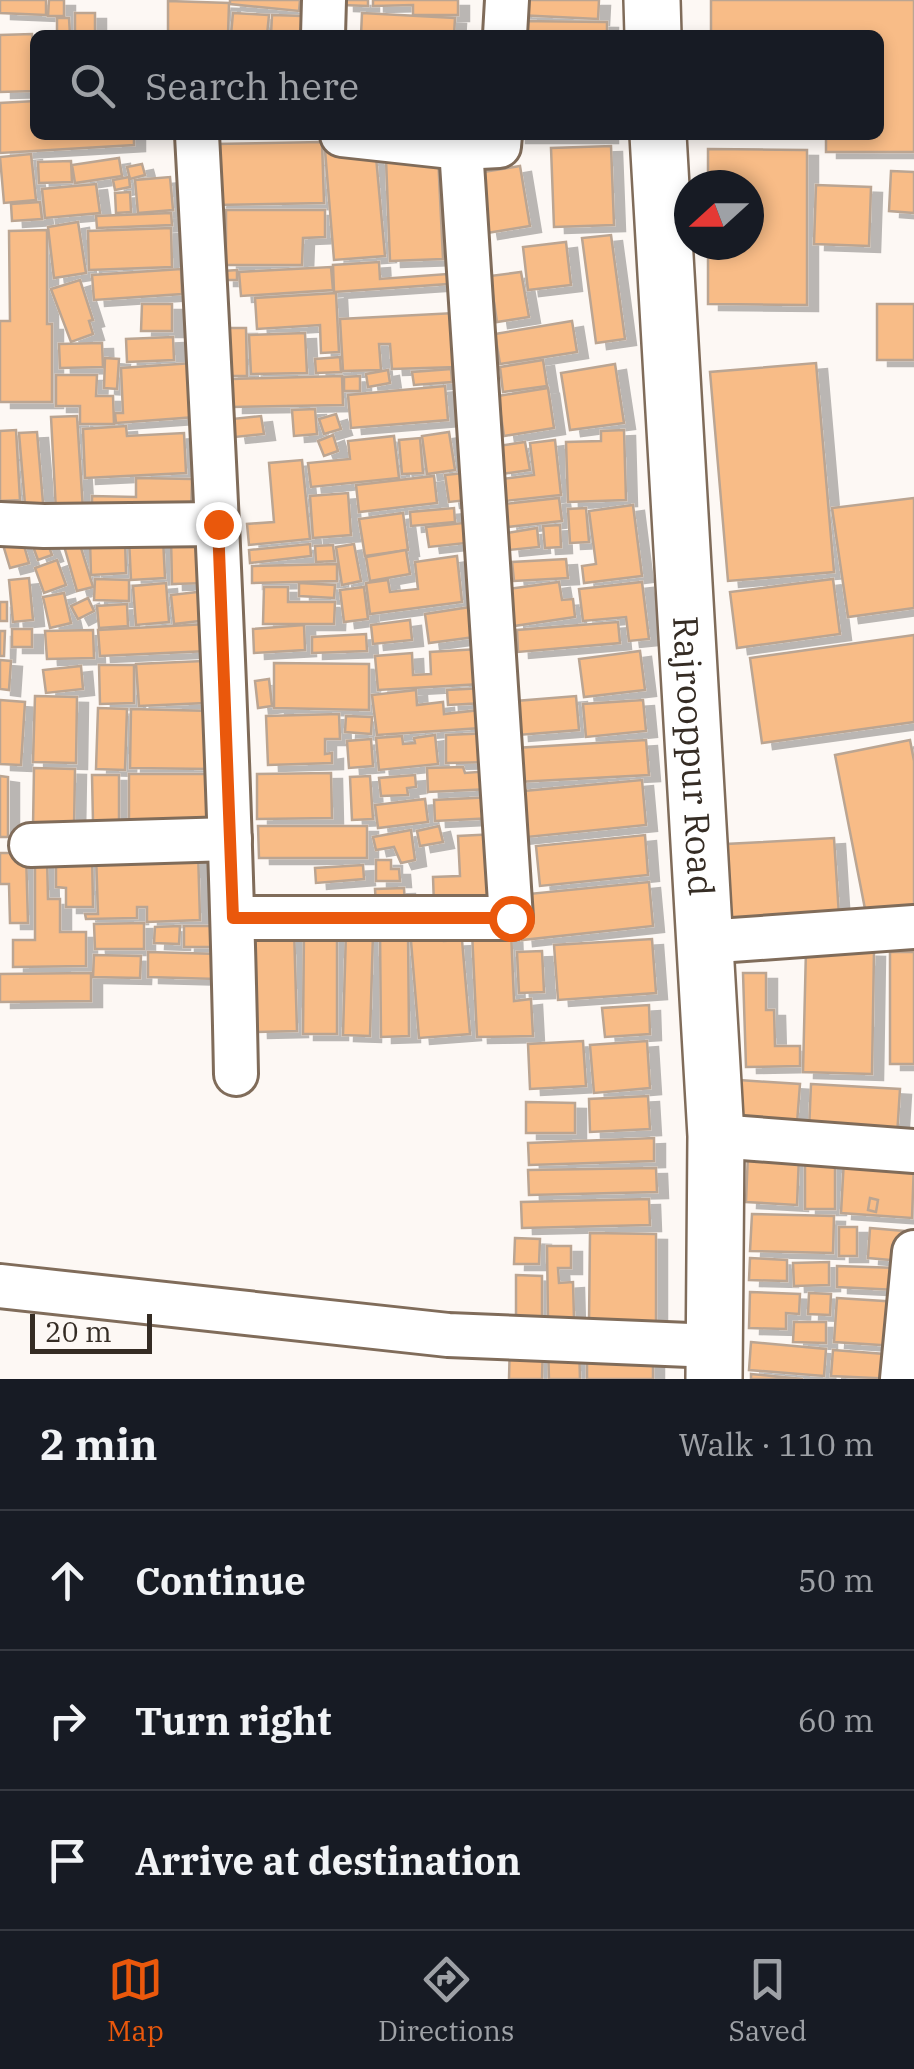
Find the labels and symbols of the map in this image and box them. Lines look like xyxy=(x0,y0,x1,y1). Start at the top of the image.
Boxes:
north arrow xyxy=(674,170,764,260)
route end xyxy=(196,502,242,548)
street label: Rajrooppur Road xyxy=(663,615,725,897)
route start xyxy=(489,896,535,942)
scale bar xyxy=(30,1309,152,1354)

